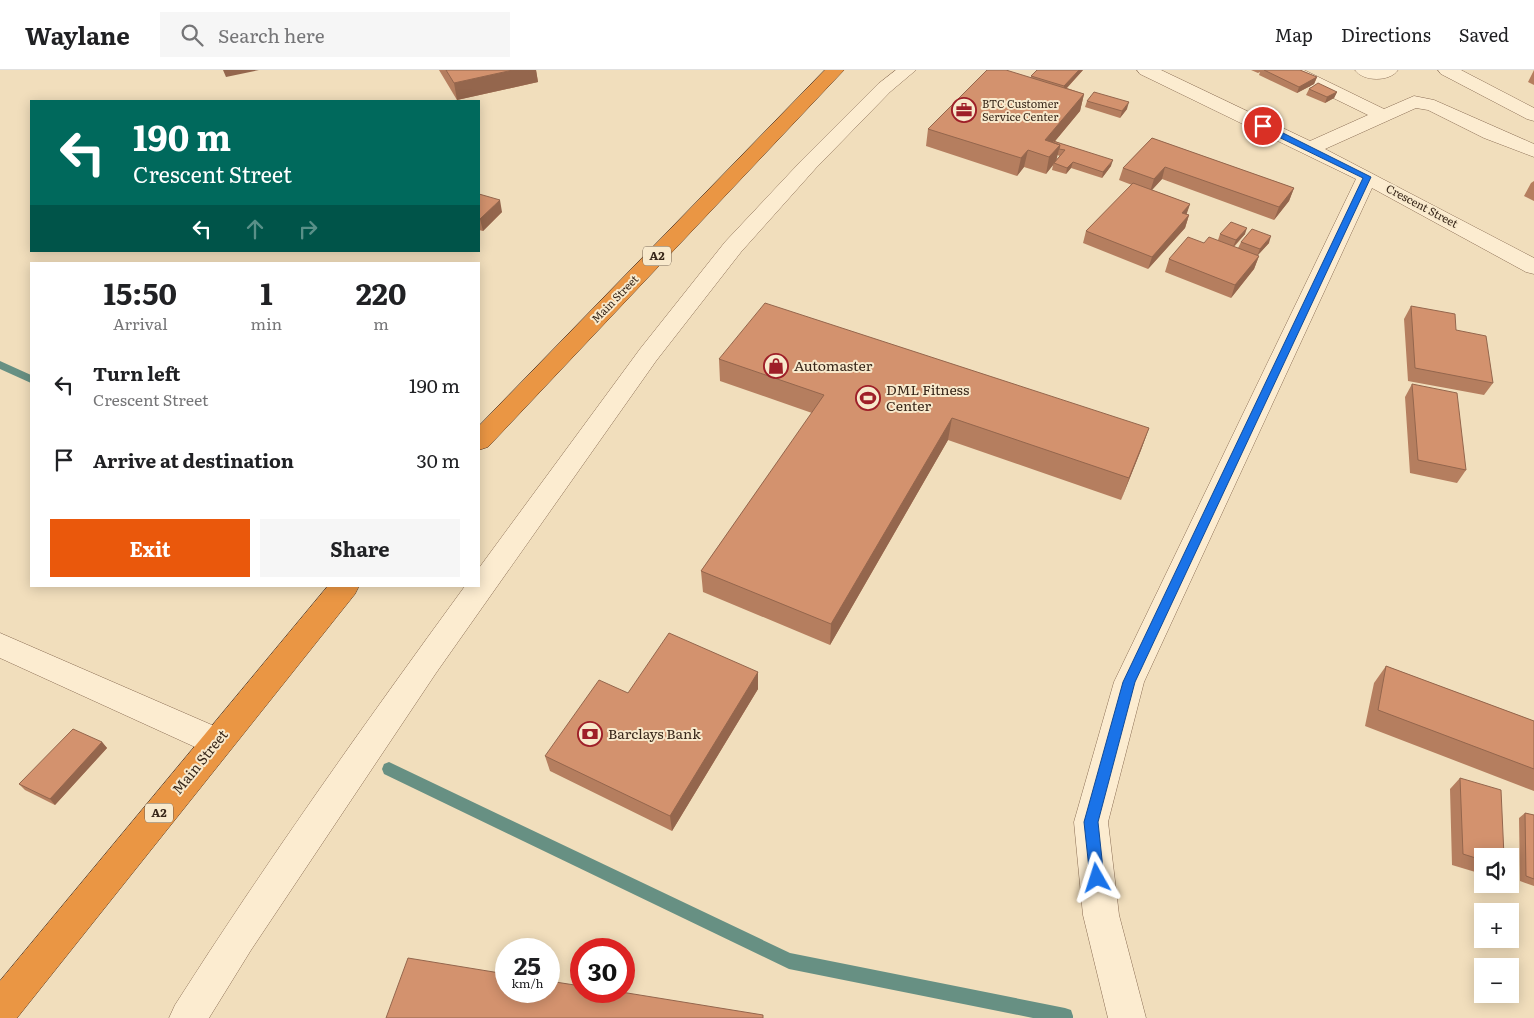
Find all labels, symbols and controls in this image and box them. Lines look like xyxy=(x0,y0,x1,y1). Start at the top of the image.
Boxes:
search box xyxy=(160,12,510,57)
text: Waylane xyxy=(25,17,130,52)
icon: search xyxy=(178,21,206,49)
text: Search here xyxy=(218,21,325,49)
text: Map xyxy=(1275,21,1313,48)
text: Directions xyxy=(1341,21,1431,48)
text: Saved xyxy=(1459,21,1509,48)
place label: BTC Customer Service Center xyxy=(982,95,1059,124)
office icon: BTC Customer Service Center xyxy=(951,97,977,123)
pin xyxy=(1242,105,1284,147)
text: 190 m xyxy=(133,110,231,162)
icon: arrive xyxy=(1249,112,1277,140)
icon: left xyxy=(50,120,115,185)
text: Crescent Street xyxy=(133,157,292,190)
street label: Crescent Street xyxy=(1384,179,1462,231)
icon: left xyxy=(188,215,216,243)
icon: ahead xyxy=(241,215,269,243)
icon: right xyxy=(294,215,322,243)
road number: A2 xyxy=(643,247,671,266)
text: 15:50 xyxy=(104,270,177,314)
text: 1 xyxy=(260,270,273,314)
text: 220 xyxy=(356,270,406,314)
street label: Main Street xyxy=(587,270,642,326)
text: Arrival xyxy=(113,311,168,335)
text: min xyxy=(251,311,282,335)
text: m xyxy=(373,311,389,335)
shop icon: Automaster xyxy=(763,353,789,379)
place label: Automaster xyxy=(794,355,873,375)
text: Turn left xyxy=(93,359,180,387)
icon: left xyxy=(50,371,78,399)
text: 190 m xyxy=(409,371,460,399)
place label: DML Fitness Center xyxy=(886,379,969,415)
sports icon: DML Fitness Center xyxy=(855,385,881,411)
text: Crescent Street xyxy=(93,387,209,411)
icon: arrive xyxy=(50,446,78,474)
text: Arrive at destination xyxy=(93,446,294,474)
text: 30 m xyxy=(416,446,460,474)
button: Exit xyxy=(50,519,250,577)
button: Share xyxy=(260,519,460,577)
bank icon: Barclays Bank xyxy=(577,721,603,747)
place label: Barclays Bank xyxy=(608,723,701,743)
street label: Main Street xyxy=(167,724,232,798)
road number: A2 xyxy=(145,804,173,822)
map controls xyxy=(1474,848,1519,1003)
button: sound xyxy=(1474,848,1519,893)
position arrow xyxy=(1070,851,1122,903)
button: + xyxy=(1474,903,1519,948)
speed limit sign: 30 xyxy=(570,938,635,1003)
text: 25 xyxy=(514,946,541,983)
button: − xyxy=(1474,958,1519,1003)
text: km/h xyxy=(512,974,543,992)

